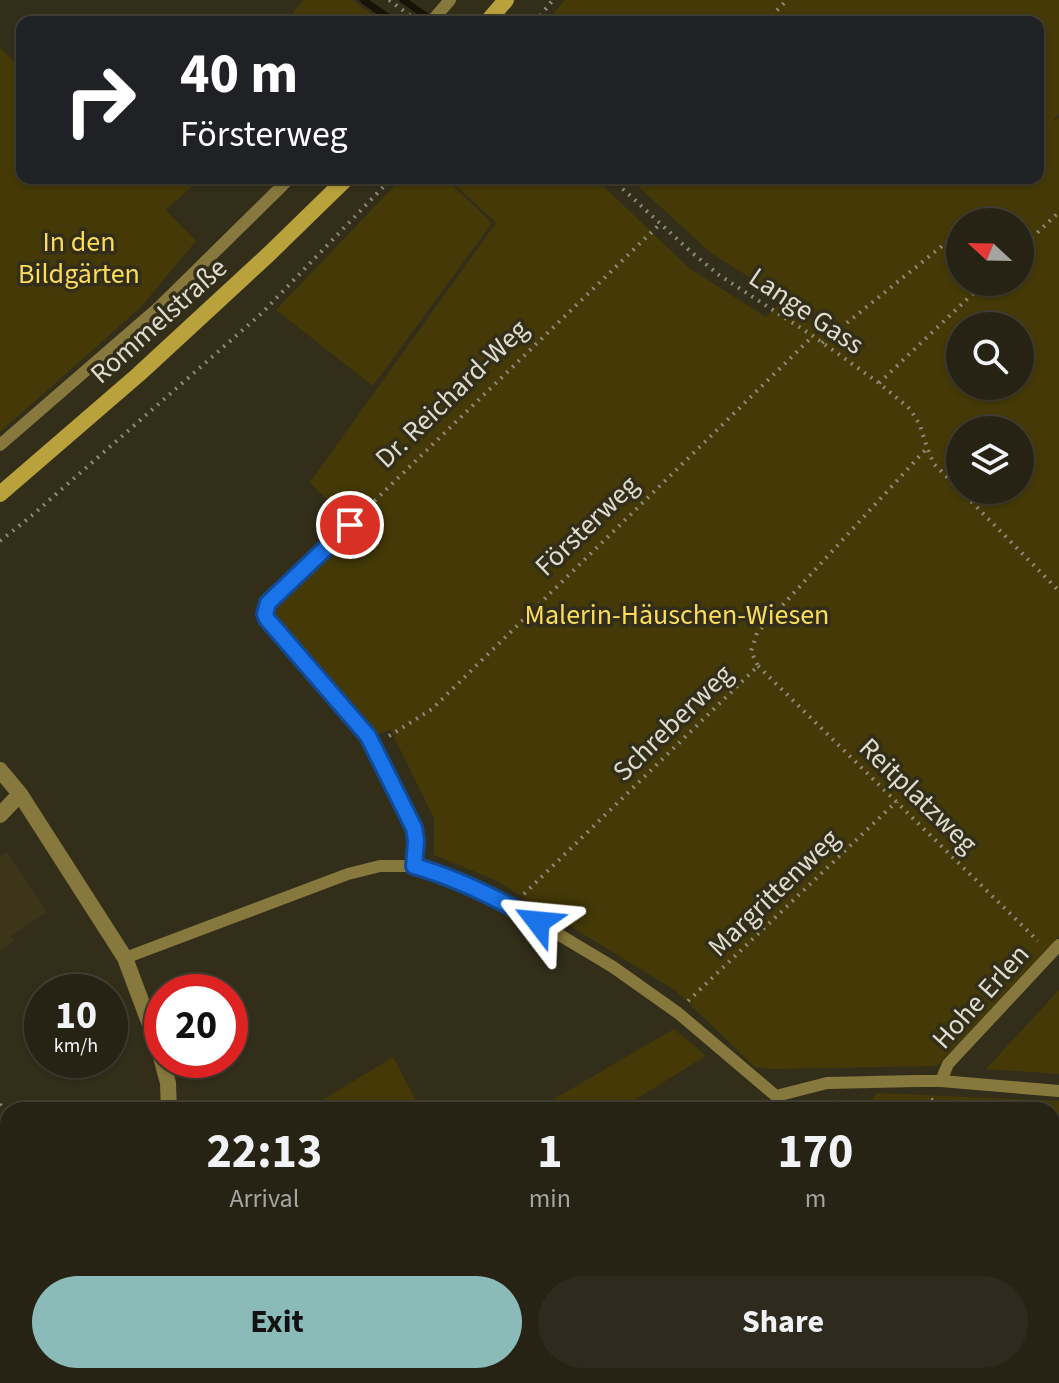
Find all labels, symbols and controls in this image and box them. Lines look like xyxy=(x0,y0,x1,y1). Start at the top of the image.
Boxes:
text: 40 m xyxy=(180,35,298,114)
icon: right xyxy=(48,48,152,152)
text: Försterweg xyxy=(180,109,348,160)
north arrow xyxy=(946,208,1034,296)
map controls xyxy=(946,208,1034,504)
park label: In den Bildgärten xyxy=(18,222,140,294)
street label: Rommelstraße xyxy=(81,248,236,393)
street label: Lange Gass xyxy=(741,258,872,364)
street label: Dr. Reichard-Weg xyxy=(366,310,537,477)
button: search xyxy=(946,312,1034,400)
button: layers xyxy=(946,416,1034,504)
street label: Försterweg xyxy=(526,466,647,585)
pin xyxy=(316,491,384,559)
icon: arrive xyxy=(328,503,372,547)
park label: Malerin-Häuschen-Wiesen xyxy=(525,595,829,635)
street label: Schreberweg xyxy=(604,655,742,790)
street label: Reitplatzweg xyxy=(850,729,987,863)
street label: Margrittenweg xyxy=(699,819,849,966)
position arrow xyxy=(496,880,580,964)
street label: Hohe Erlen xyxy=(923,935,1039,1058)
speed limit sign: 20 xyxy=(144,974,248,1078)
text: 10 xyxy=(55,987,97,1044)
text: km/h xyxy=(54,1032,98,1060)
text: 22:13 xyxy=(206,1118,322,1186)
text: 1 xyxy=(537,1118,563,1186)
text: 170 xyxy=(777,1118,853,1186)
text: Arrival xyxy=(229,1180,299,1217)
text: min xyxy=(529,1180,571,1217)
text: m xyxy=(805,1180,826,1217)
button: Exit xyxy=(32,1276,522,1368)
button: Share xyxy=(538,1276,1028,1368)

